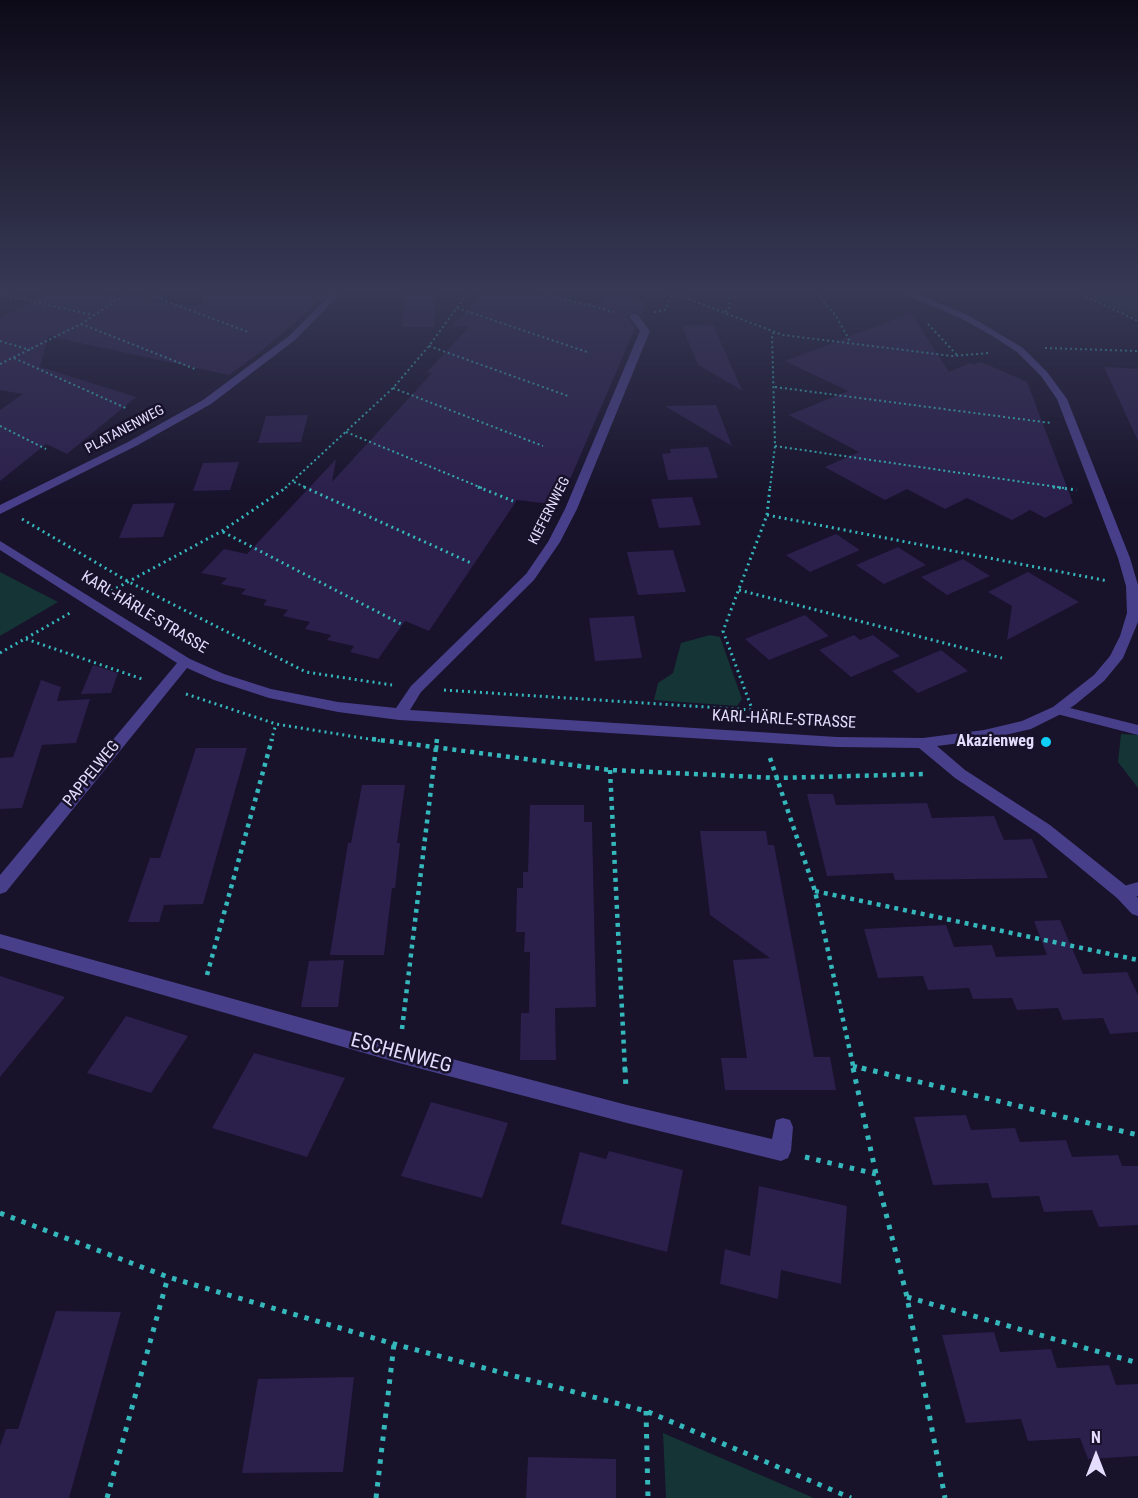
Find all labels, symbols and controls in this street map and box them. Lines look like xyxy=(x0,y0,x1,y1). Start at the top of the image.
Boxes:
street label: PLATANENWEG xyxy=(83,402,167,458)
street label: KIEFERNWEG xyxy=(526,474,574,548)
street label: KARL-HÄRLE-STRASSE xyxy=(77,568,211,658)
street label: KARL-HÄRLE-STRASSE xyxy=(711,707,857,733)
place label: Akazienweg xyxy=(957,732,1034,752)
marker: Akazienweg xyxy=(1039,735,1053,749)
street label: PAPPELWEG xyxy=(60,737,124,811)
street label: ESCHENWEG xyxy=(348,1029,454,1079)
north arrow xyxy=(1066,1426,1126,1486)
text: N xyxy=(1091,1428,1101,1447)

